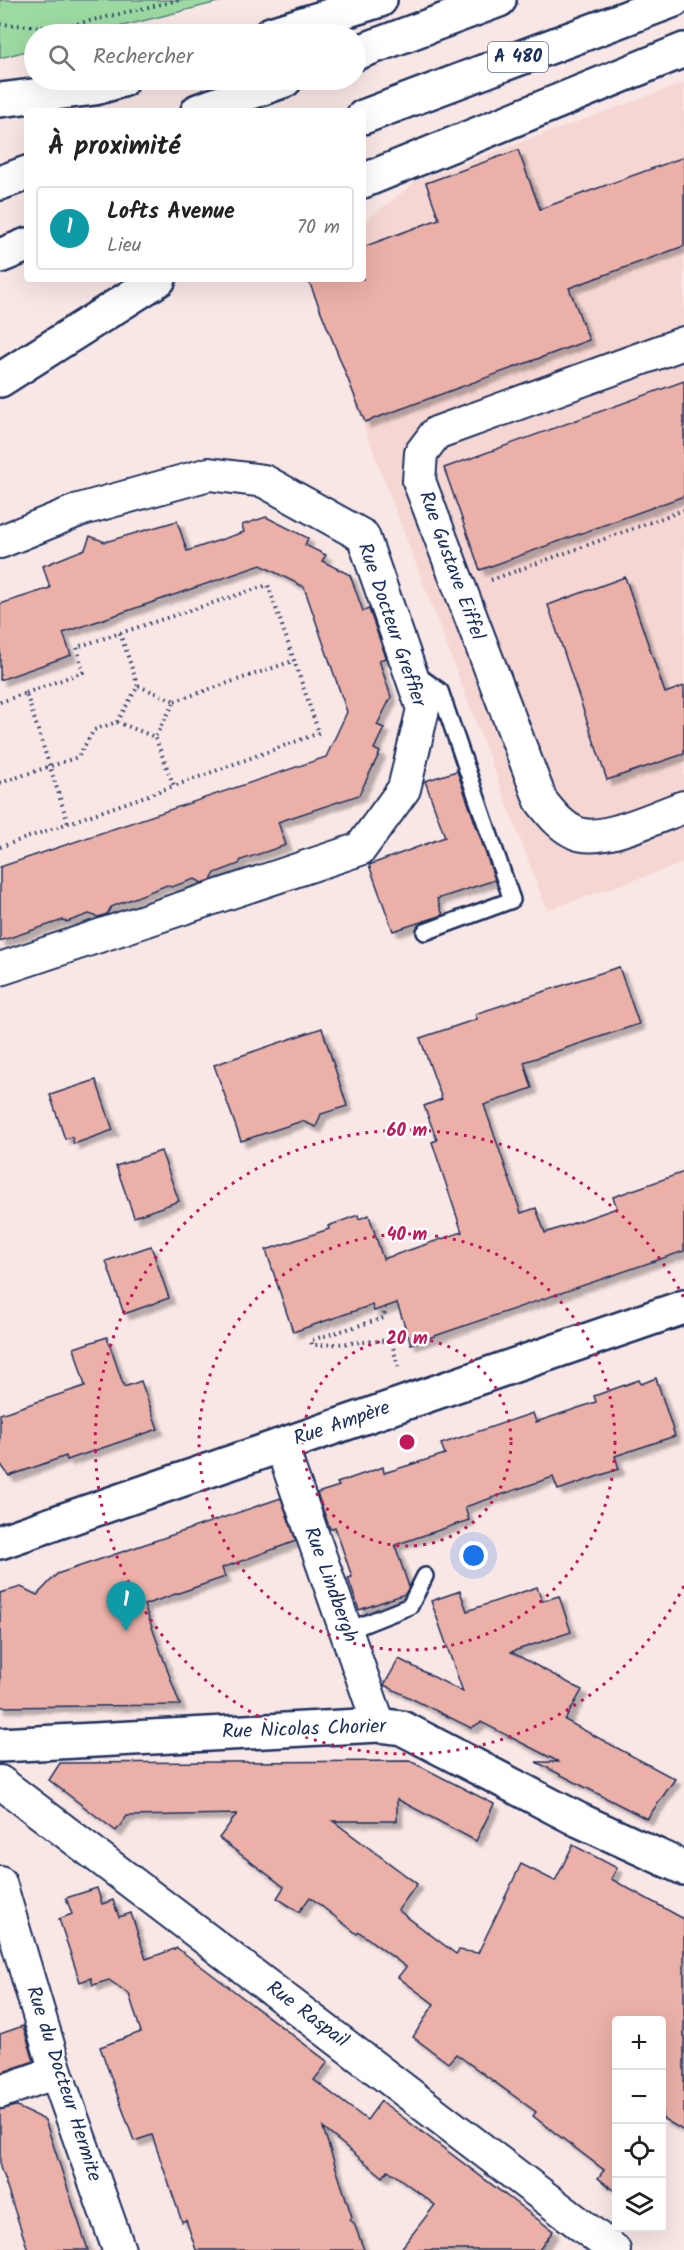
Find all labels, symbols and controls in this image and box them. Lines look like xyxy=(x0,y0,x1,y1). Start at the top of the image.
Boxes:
search box xyxy=(24,24,366,90)
text: Rechercher xyxy=(93,40,193,75)
icon: search xyxy=(45,41,78,74)
road number: A 480 xyxy=(488,42,548,72)
text: À proximité xyxy=(48,126,180,168)
text: Lofts Avenue xyxy=(107,195,235,230)
text: 1 xyxy=(66,212,73,244)
text: 70 m xyxy=(297,212,340,244)
text: Lieu xyxy=(107,230,141,262)
street label: Rue Gustave Eiffel xyxy=(409,487,493,645)
street label: Rue Docteur Greffier xyxy=(348,539,435,713)
text: 60 m xyxy=(387,1117,428,1146)
text: 40 m xyxy=(387,1221,428,1250)
text: 20 m xyxy=(386,1325,428,1354)
street label: Rue Ampère xyxy=(289,1393,395,1455)
centre of rings xyxy=(397,1432,417,1452)
street label: Rue Lindbergh xyxy=(294,1523,366,1647)
your location xyxy=(459,1541,488,1570)
pin: 1 xyxy=(106,1582,146,1631)
street label: Rue Nicolas Chorier xyxy=(221,1711,388,1749)
street label: Rue Raspail xyxy=(259,1973,355,2057)
street label: Rue du Docteur Hermite xyxy=(16,1982,110,2186)
map controls xyxy=(612,2016,666,2232)
button: + xyxy=(612,2016,666,2070)
button: − xyxy=(612,2070,666,2124)
button: locate xyxy=(612,2124,666,2178)
button: layers xyxy=(612,2178,666,2232)

